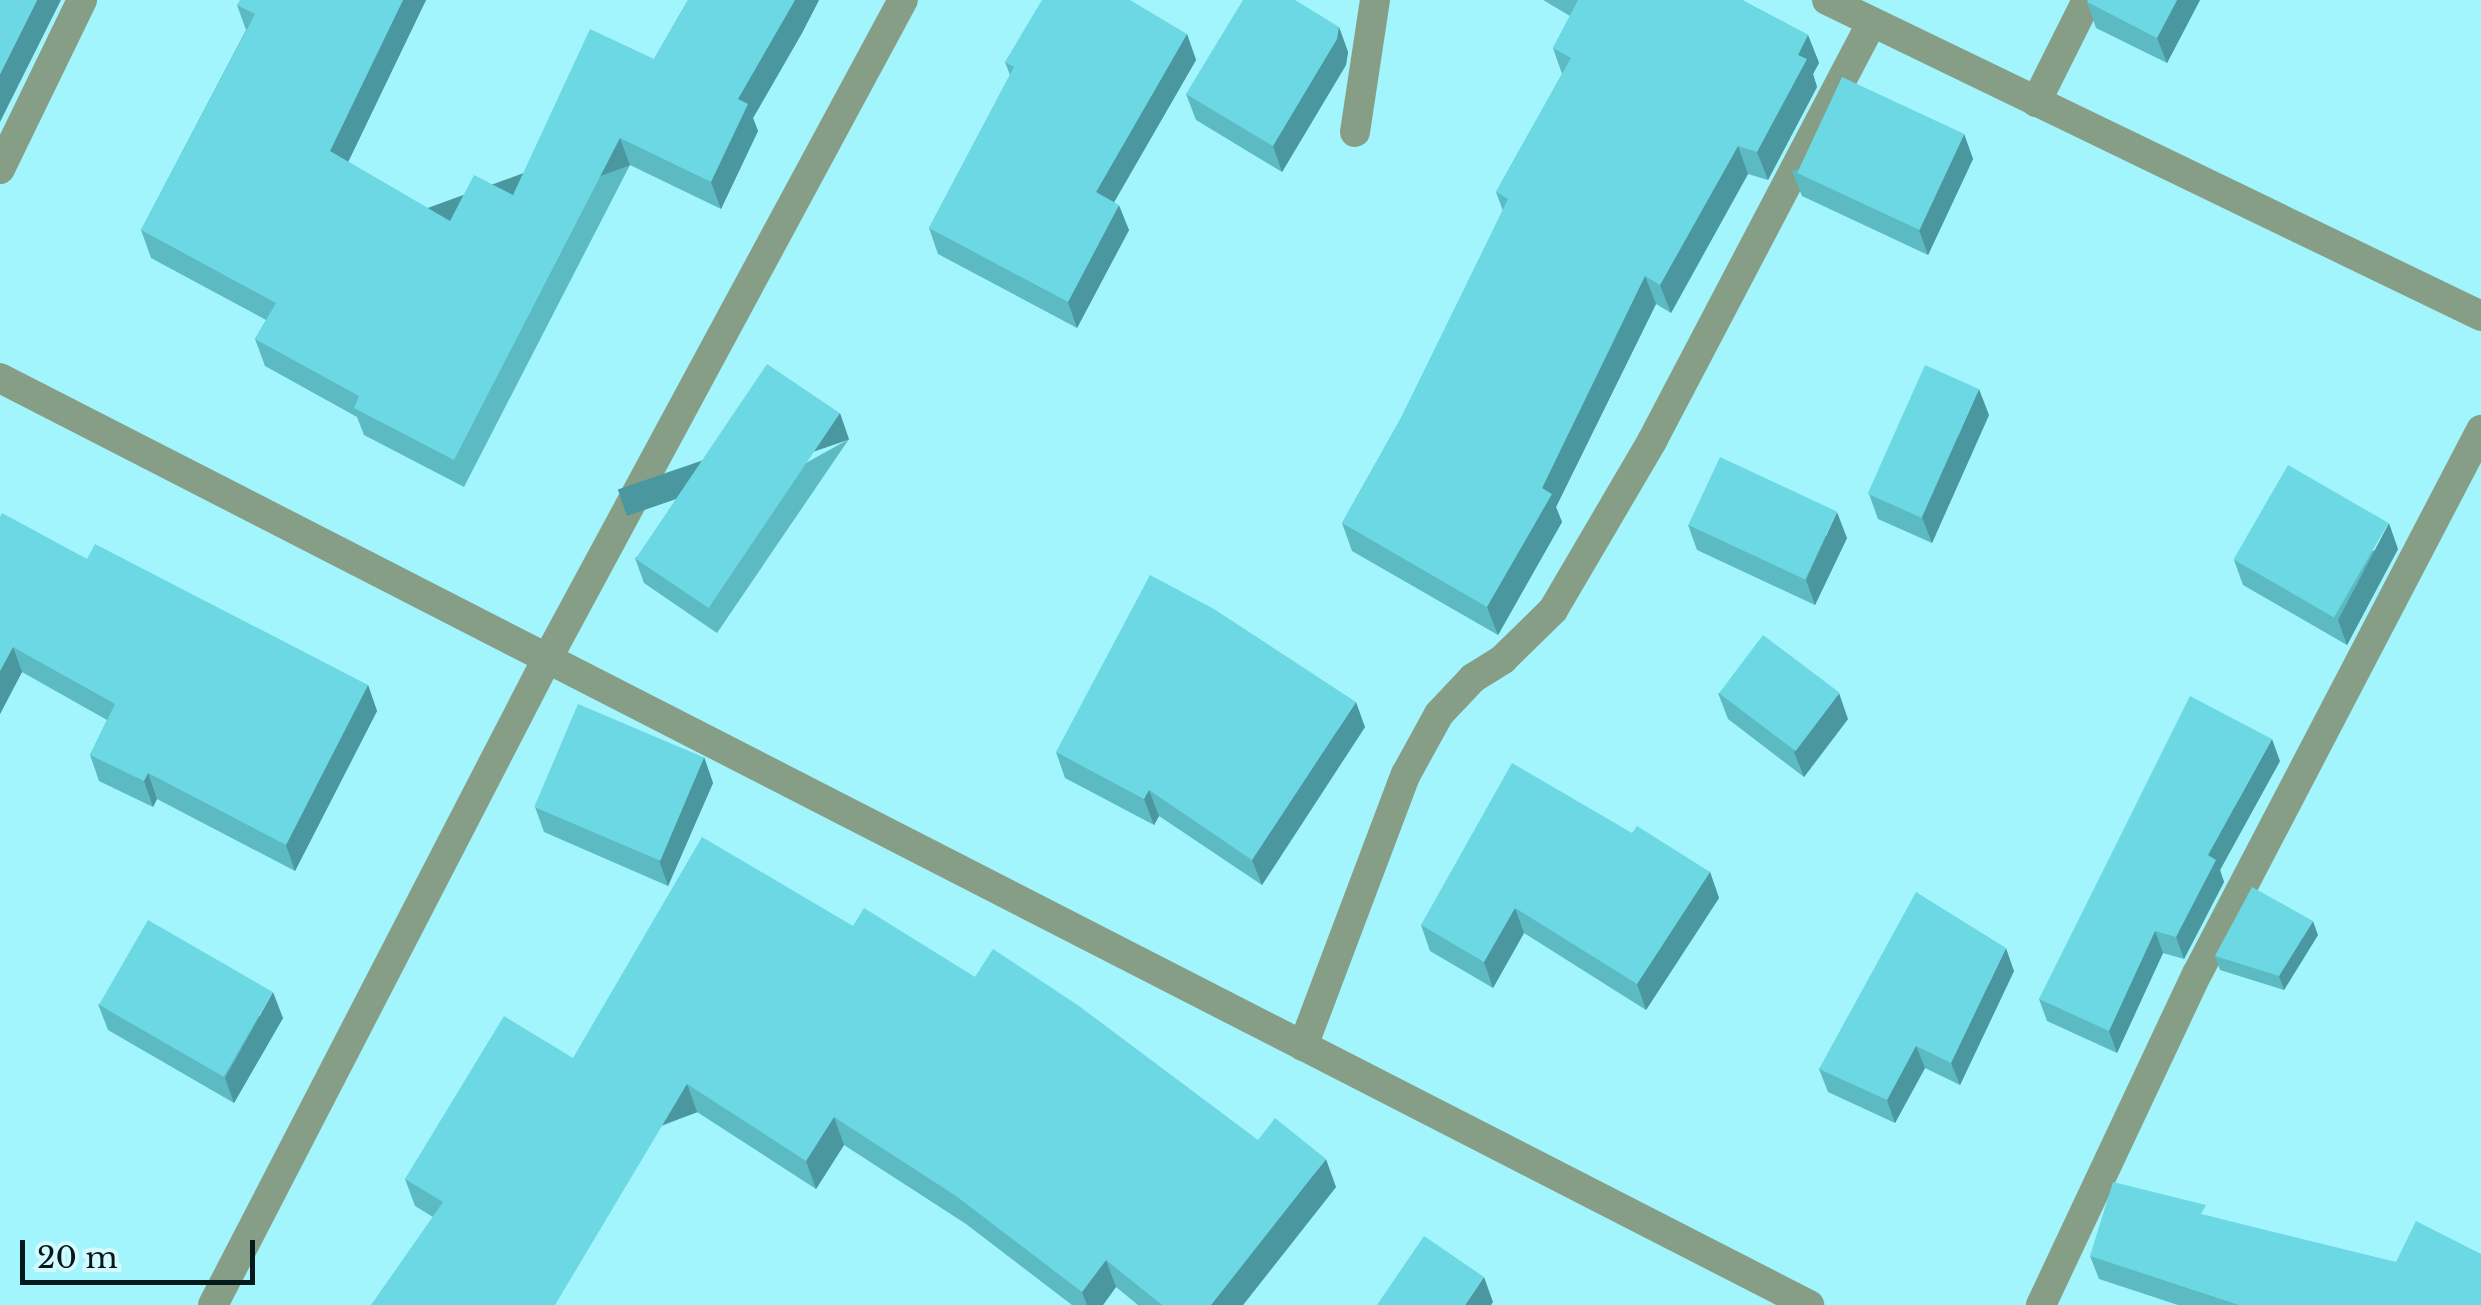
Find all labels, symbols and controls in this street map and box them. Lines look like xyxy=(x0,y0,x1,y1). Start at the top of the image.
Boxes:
scale bar xyxy=(25,1220,260,1282)
text: 20 m xyxy=(37,1239,118,1276)

